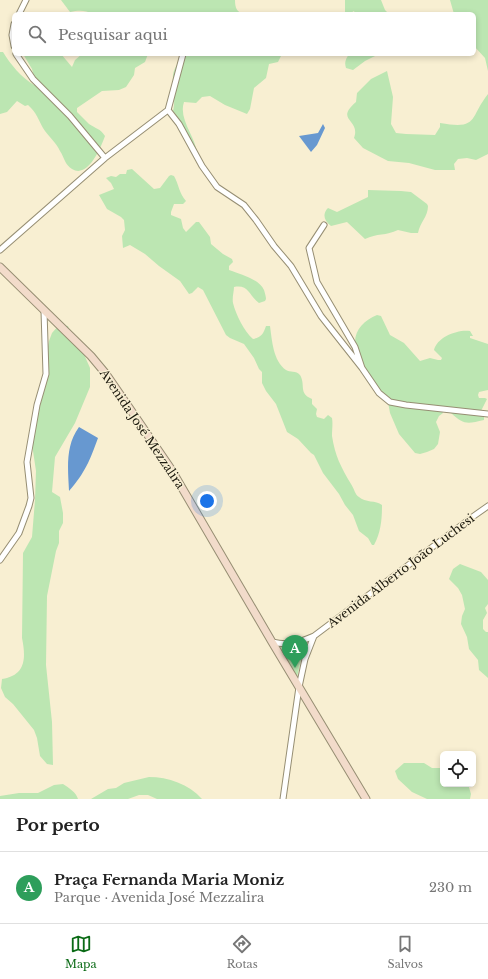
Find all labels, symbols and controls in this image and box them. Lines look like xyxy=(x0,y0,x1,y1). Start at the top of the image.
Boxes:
search box xyxy=(12,12,476,56)
icon: search xyxy=(26,23,48,45)
text: Pesquisar aqui xyxy=(58,25,168,44)
street label: Avenida José Mezzalira xyxy=(96,365,188,492)
your location xyxy=(197,491,217,511)
street label: Avenida Alberto João Luchesi xyxy=(324,510,477,631)
pin: A xyxy=(282,635,308,668)
map controls xyxy=(440,751,476,787)
button: locate xyxy=(440,751,476,787)
text: Por perto xyxy=(16,815,100,836)
text: Praça Fernanda Maria Moniz xyxy=(54,870,284,889)
text: A xyxy=(24,879,34,896)
text: 230 m xyxy=(429,879,472,896)
text: Parque · Avenida José Mezzalira xyxy=(54,889,264,906)
tab: Mapa xyxy=(65,933,97,971)
tab: Rotas xyxy=(227,933,258,971)
tab: Salvos xyxy=(388,933,423,971)

